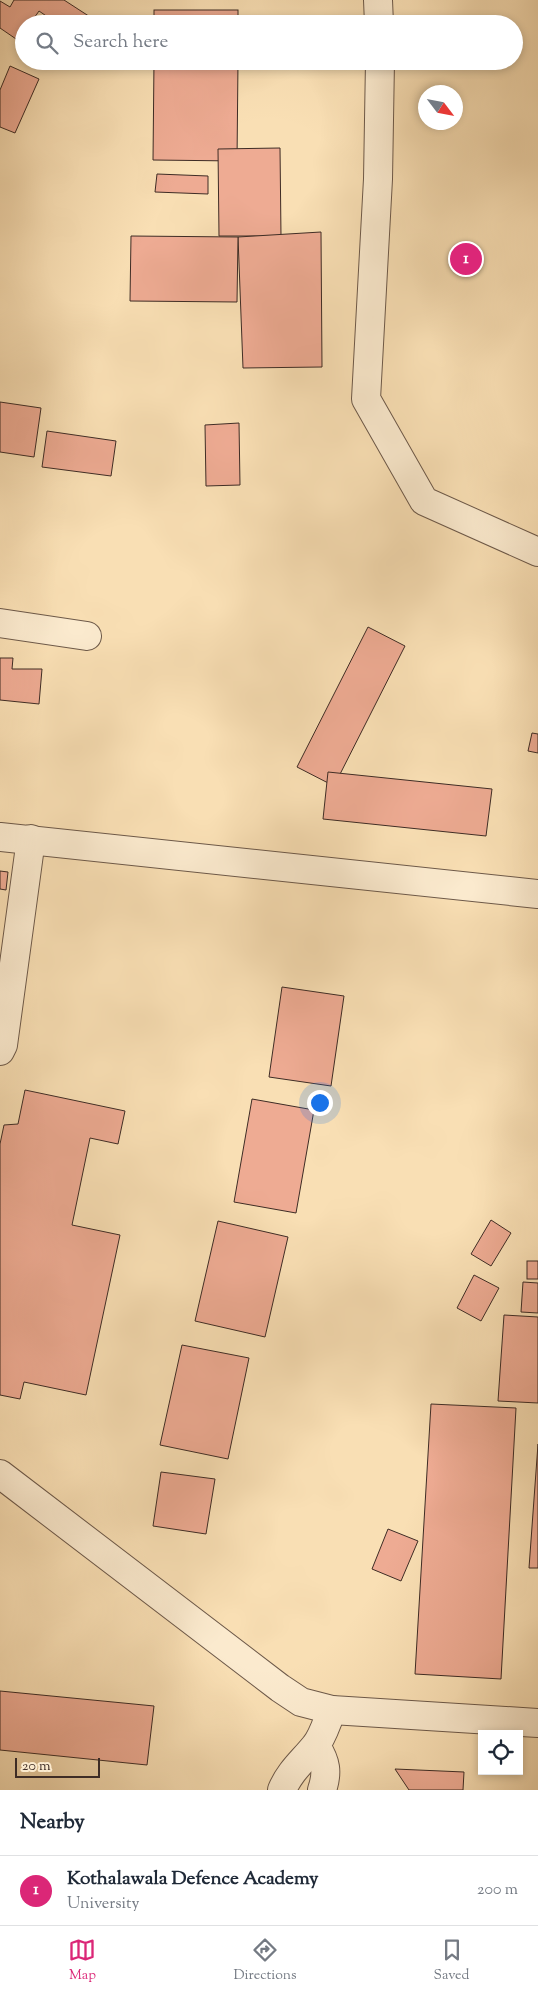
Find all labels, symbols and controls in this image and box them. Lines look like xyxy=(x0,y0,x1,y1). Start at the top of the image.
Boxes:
search box xyxy=(15,15,523,70)
icon: search xyxy=(33,29,61,57)
text: Search here xyxy=(73,29,168,56)
north arrow xyxy=(418,85,463,130)
pin: 1 xyxy=(450,240,482,278)
your location xyxy=(307,1090,333,1116)
map controls xyxy=(478,1730,523,1775)
button: locate xyxy=(478,1730,523,1775)
scale bar xyxy=(15,1755,100,1778)
text: 20 m xyxy=(22,1757,51,1777)
text: Nearby xyxy=(20,1808,85,1838)
text: Kothalawala Defence Academy xyxy=(67,1866,319,1893)
text: 1 xyxy=(33,1879,39,1902)
text: 200 m xyxy=(477,1879,518,1902)
text: University xyxy=(67,1893,140,1916)
tab: Map xyxy=(68,1936,96,1986)
tab: Directions xyxy=(233,1936,297,1986)
tab: Saved xyxy=(434,1936,469,1986)

